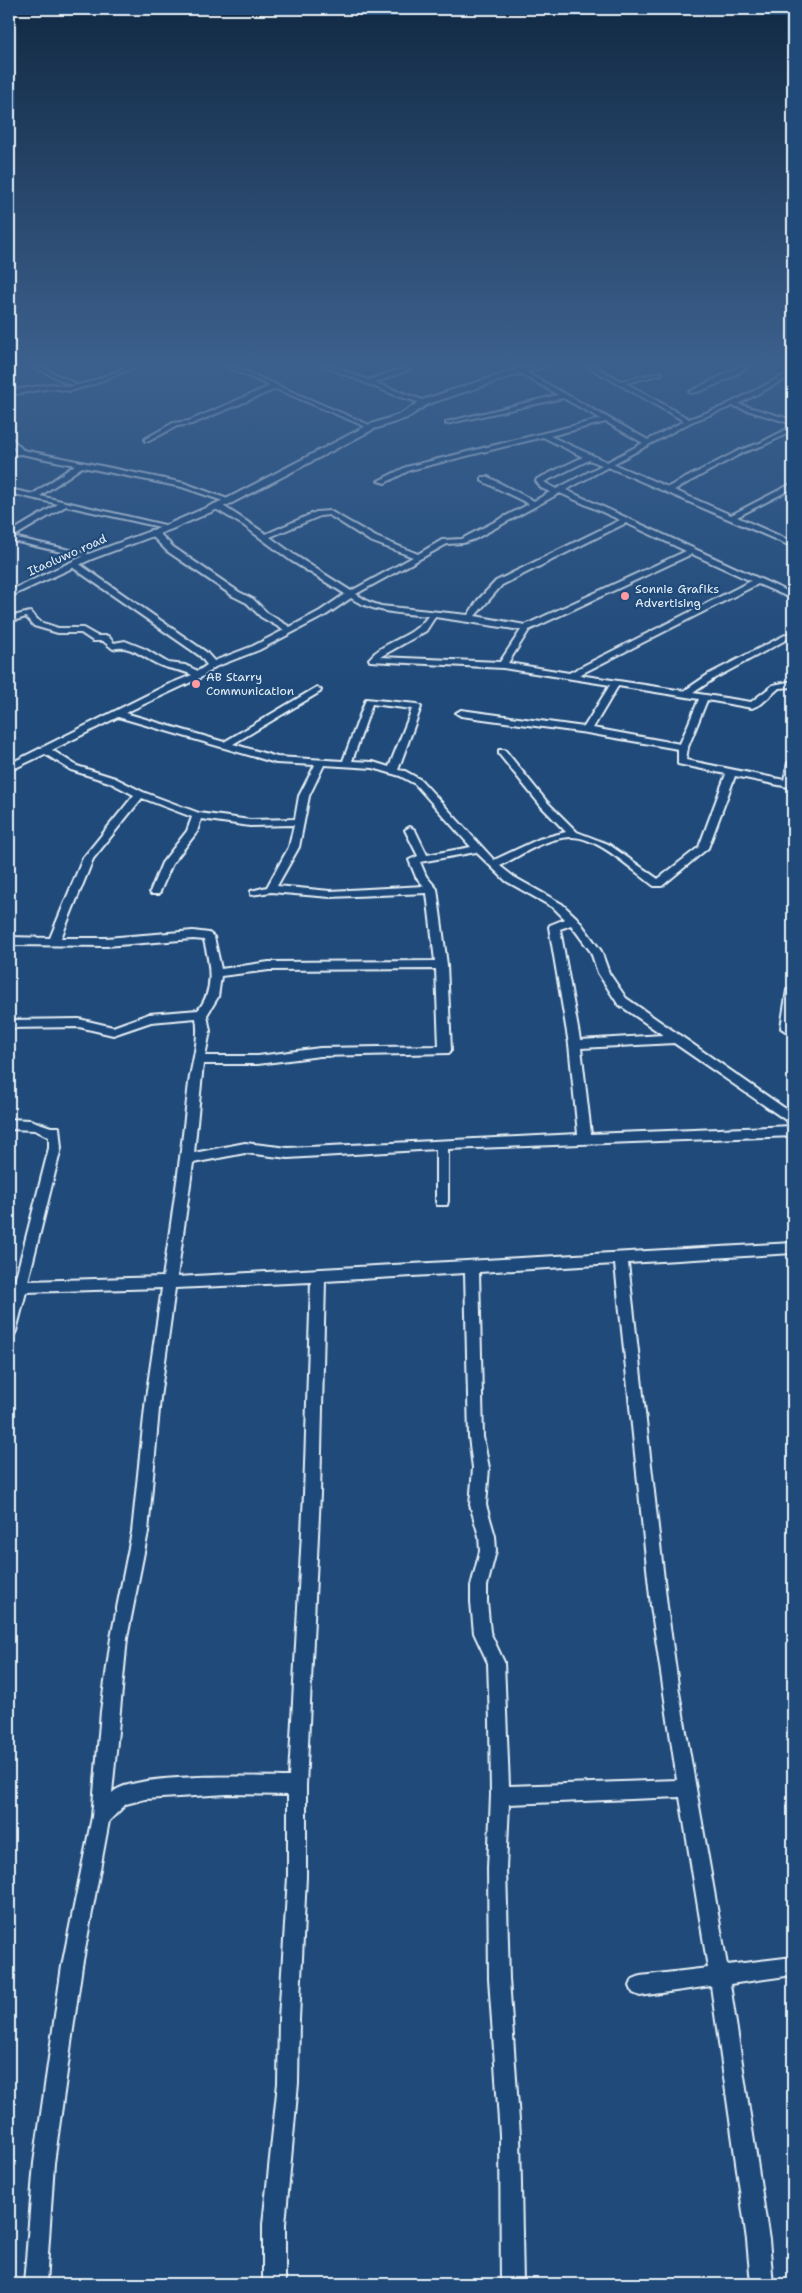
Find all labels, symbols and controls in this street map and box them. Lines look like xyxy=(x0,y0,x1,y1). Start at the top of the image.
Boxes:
street label: Itaoluwo road xyxy=(25,530,110,580)
place label: Sonnie Grafiks Advertising xyxy=(635,581,719,611)
marker: Sonnie Grafiks Advertising xyxy=(619,590,631,602)
place label: AB Starry Communication xyxy=(206,669,294,699)
marker: AB Starry Communication xyxy=(190,678,202,690)

